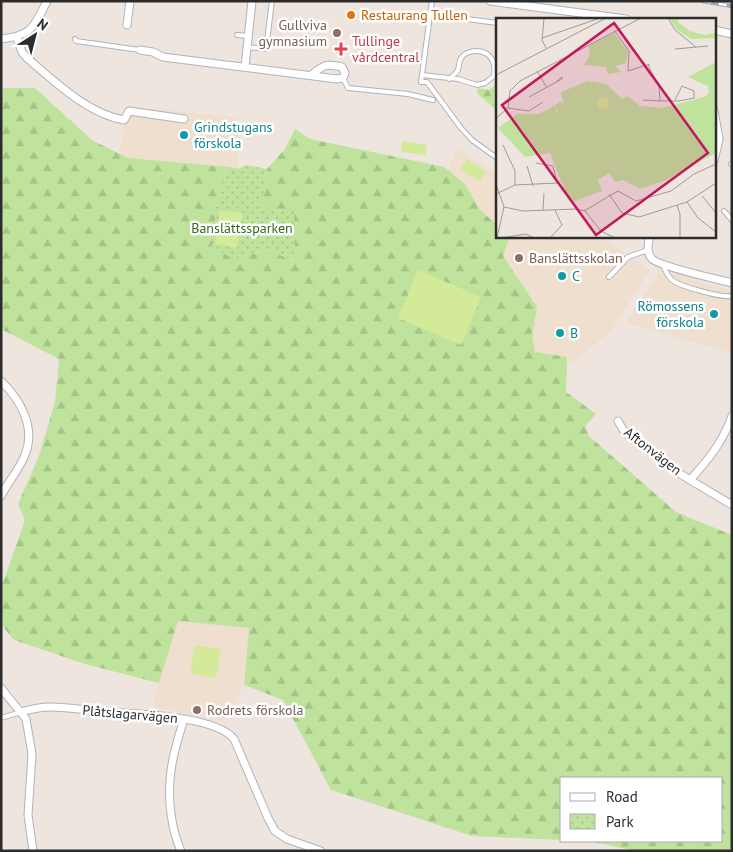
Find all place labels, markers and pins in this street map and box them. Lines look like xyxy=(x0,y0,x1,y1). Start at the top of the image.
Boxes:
place label: Restaurang Tullen xyxy=(361,6,468,24)
marker: Restaurang Tullen xyxy=(345,9,357,21)
place label: Gullviva gymnasium xyxy=(258,16,327,50)
marker: Gullviva gymnasium xyxy=(331,27,343,39)
place label: Tullinge vårdcentral xyxy=(352,32,419,66)
marker: Tullinge vårdcentral xyxy=(334,42,348,56)
place label: Grindstugans förskola xyxy=(194,118,273,152)
marker: Grindstugans förskola xyxy=(178,129,190,141)
place label: Banslättsskolan xyxy=(529,249,623,267)
marker: Banslättsskolan xyxy=(513,252,525,264)
place label: C xyxy=(572,267,580,285)
marker: C xyxy=(556,270,568,282)
place label: Römossens förskola xyxy=(638,297,704,331)
marker: Römossens förskola xyxy=(708,308,720,320)
place label: B xyxy=(570,324,578,342)
marker: B xyxy=(554,327,566,339)
place label: Rodrets förskola xyxy=(207,701,304,719)
marker: Rodrets förskola xyxy=(191,704,203,716)

